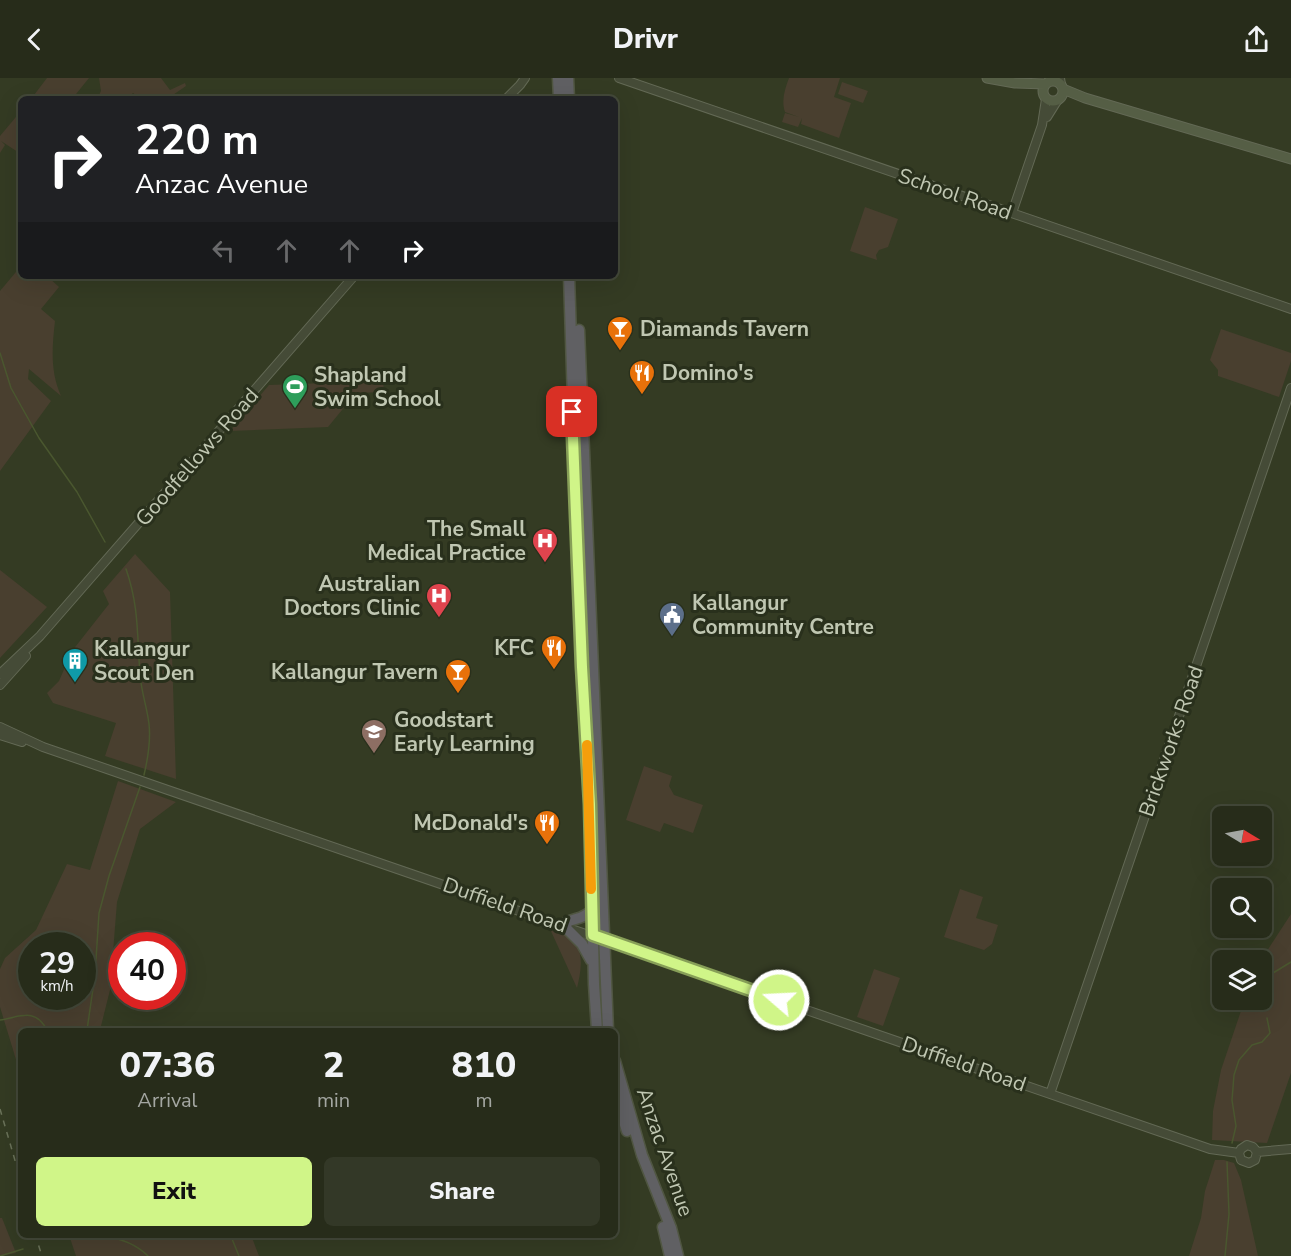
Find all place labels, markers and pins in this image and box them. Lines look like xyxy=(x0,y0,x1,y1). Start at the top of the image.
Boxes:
bar icon: Diamands Tavern xyxy=(605,314,635,352)
place label: Diamands Tavern xyxy=(640,315,809,343)
restaurant icon: Domino's xyxy=(627,358,657,396)
place label: Domino's xyxy=(662,359,754,387)
place label: Shapland Swim School xyxy=(314,361,441,413)
sports icon: Shapland Swim School xyxy=(280,372,310,410)
pin xyxy=(546,386,597,437)
place label: The Small Medical Practice xyxy=(367,515,526,567)
hospital icon: The Small Medical Practice xyxy=(530,526,560,564)
place label: Australian Doctors Clinic xyxy=(284,570,420,622)
hospital icon: Australian Doctors Clinic xyxy=(424,581,454,619)
place label: Kallangur Community Centre xyxy=(692,589,874,641)
public building icon: Kallangur Community Centre xyxy=(657,600,687,638)
restaurant icon: KFC xyxy=(539,633,569,671)
place label: KFC xyxy=(494,634,534,662)
place label: Kallangur Scout Den xyxy=(94,635,195,687)
building icon: Kallangur Scout Den xyxy=(60,646,90,684)
bar icon: Kallangur Tavern xyxy=(443,657,473,695)
place label: Kallangur Tavern xyxy=(271,658,438,686)
place label: Goodstart Early Learning xyxy=(394,706,535,758)
school or university icon: Goodstart Early Learning xyxy=(359,717,389,755)
restaurant icon: McDonald's xyxy=(532,808,562,846)
place label: McDonald's xyxy=(413,809,528,837)

